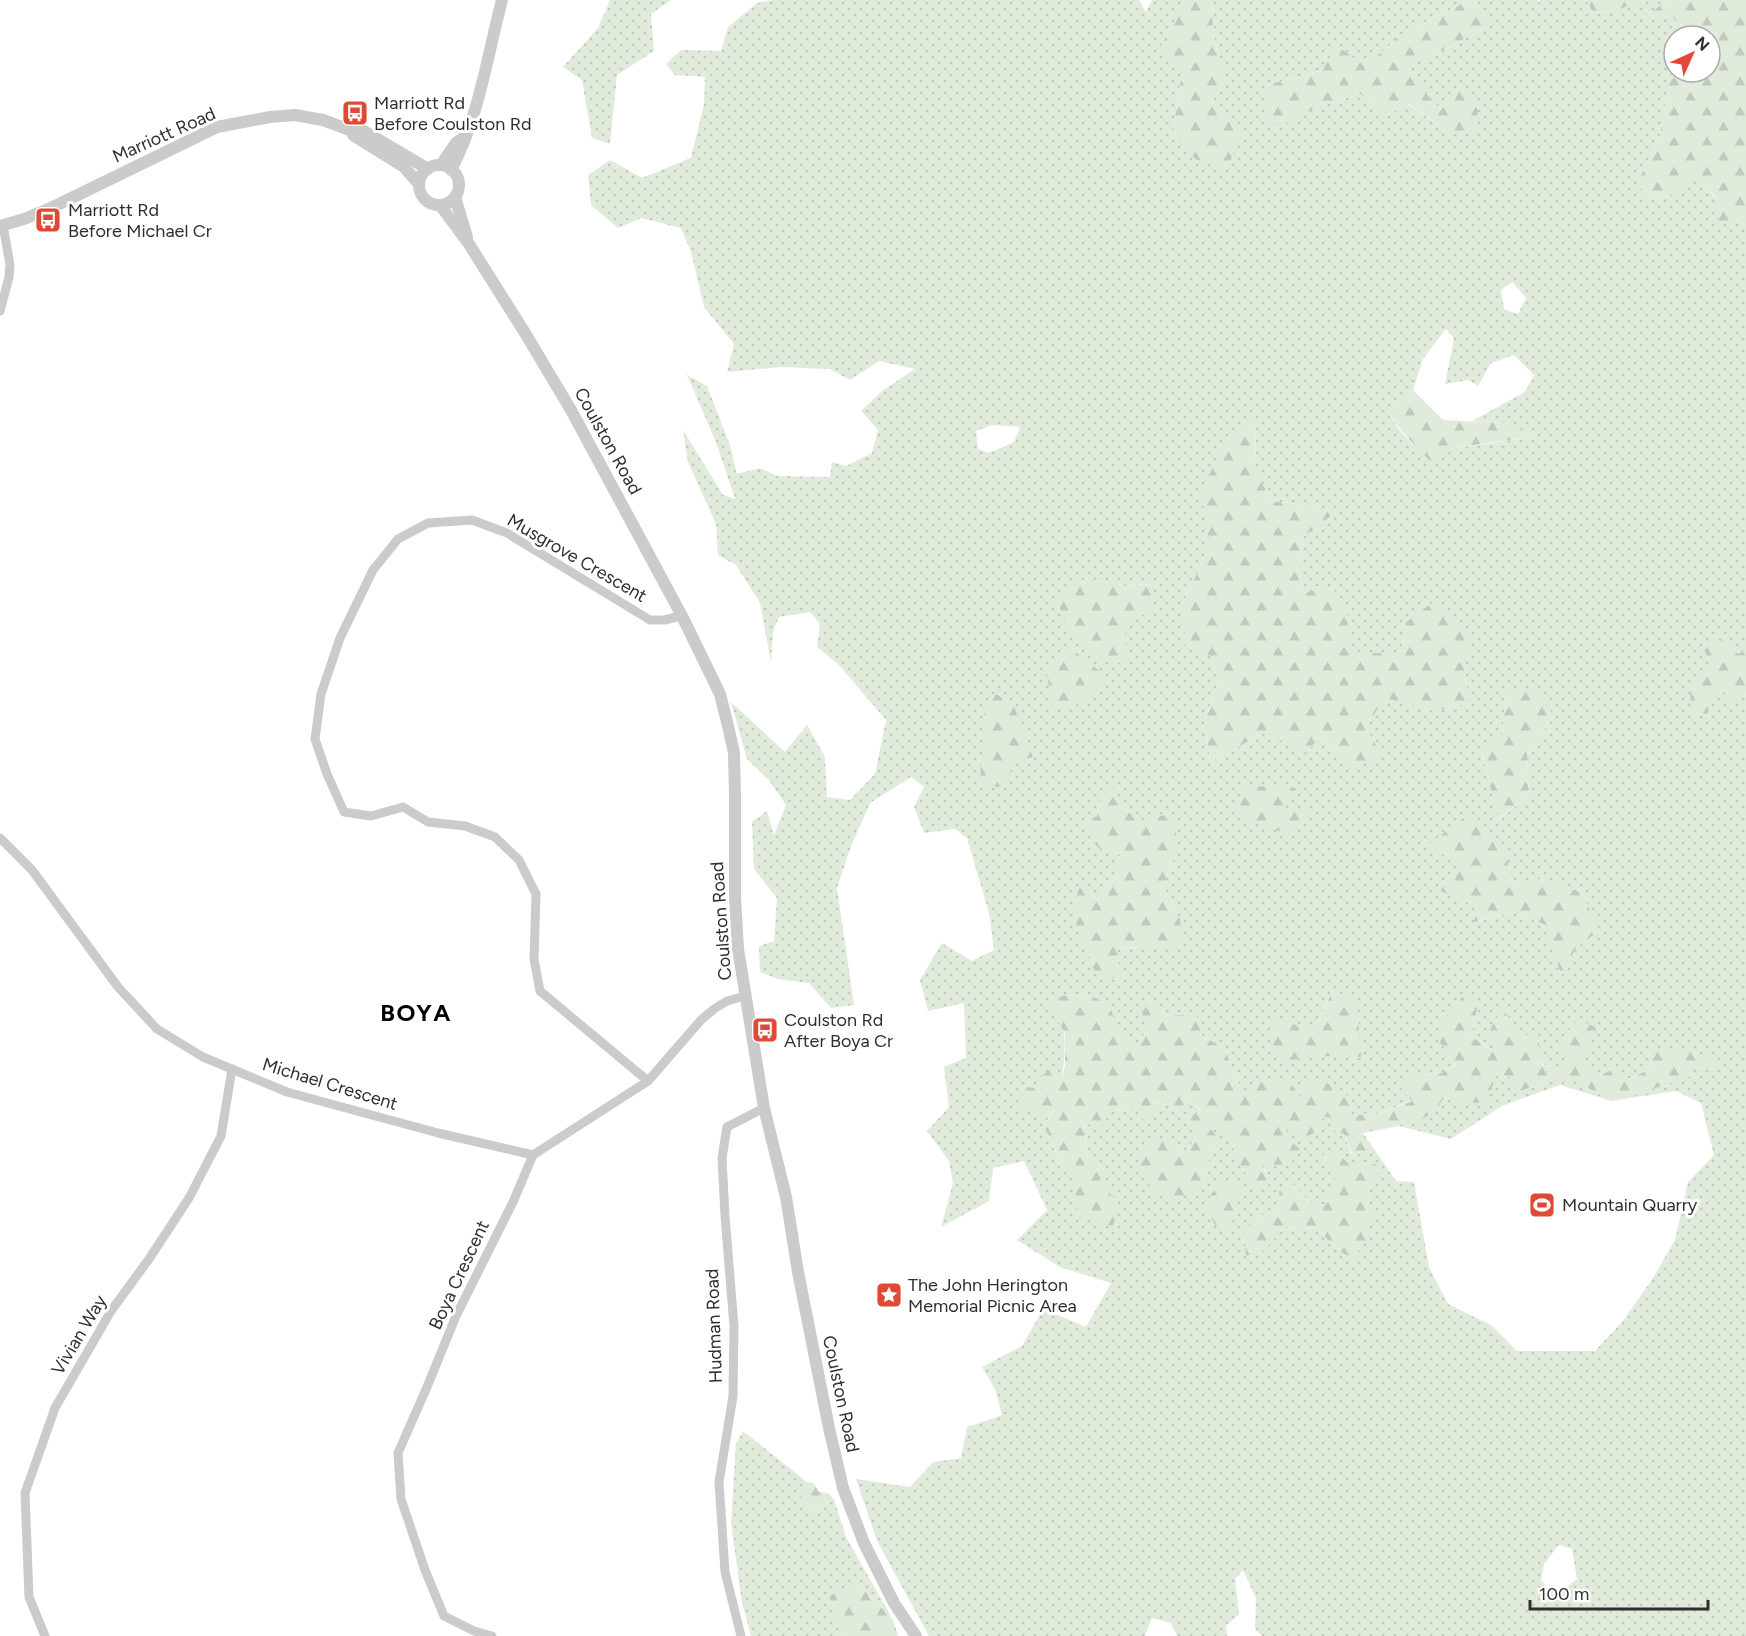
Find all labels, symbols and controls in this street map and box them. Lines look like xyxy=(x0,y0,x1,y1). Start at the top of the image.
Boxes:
north arrow xyxy=(1662,24,1722,84)
text: N xyxy=(1691,33,1713,55)
place label: Marriott Rd Before Coulston Rd xyxy=(374,92,532,135)
bus stop icon: Marriott Rd Before Coulston Rd xyxy=(340,98,370,128)
street label: Marriott Road xyxy=(109,102,219,168)
place label: Marriott Rd Before Michael Cr xyxy=(68,199,212,242)
bus stop icon: Marriott Rd Before Michael Cr xyxy=(33,205,63,235)
street label: Coulston Road xyxy=(570,384,646,498)
street label: Musgrove Crescent xyxy=(503,509,651,607)
street label: Coulston Road xyxy=(706,861,736,981)
district label: BOYA xyxy=(380,998,452,1027)
place label: Coulston Rd After Boya Cr xyxy=(784,1009,893,1052)
bus stop icon: Coulston Rd After Boya Cr xyxy=(750,1015,780,1045)
street label: Michael Crescent xyxy=(260,1053,400,1115)
sports icon: Mountain Quarry xyxy=(1527,1190,1557,1220)
place label: Mountain Quarry xyxy=(1562,1194,1698,1216)
street label: Boya Crescent xyxy=(424,1217,494,1333)
street label: Hudman Road xyxy=(701,1268,727,1384)
place label: The John Herington Memorial Picnic Area xyxy=(908,1274,1077,1317)
place icon: The John Herington Memorial Picnic Area xyxy=(874,1280,904,1310)
street label: Vivian Way xyxy=(47,1291,112,1379)
street label: Coulston Road xyxy=(818,1334,864,1454)
scale bar xyxy=(1530,1573,1708,1611)
text: 100 m xyxy=(1539,1583,1589,1605)

